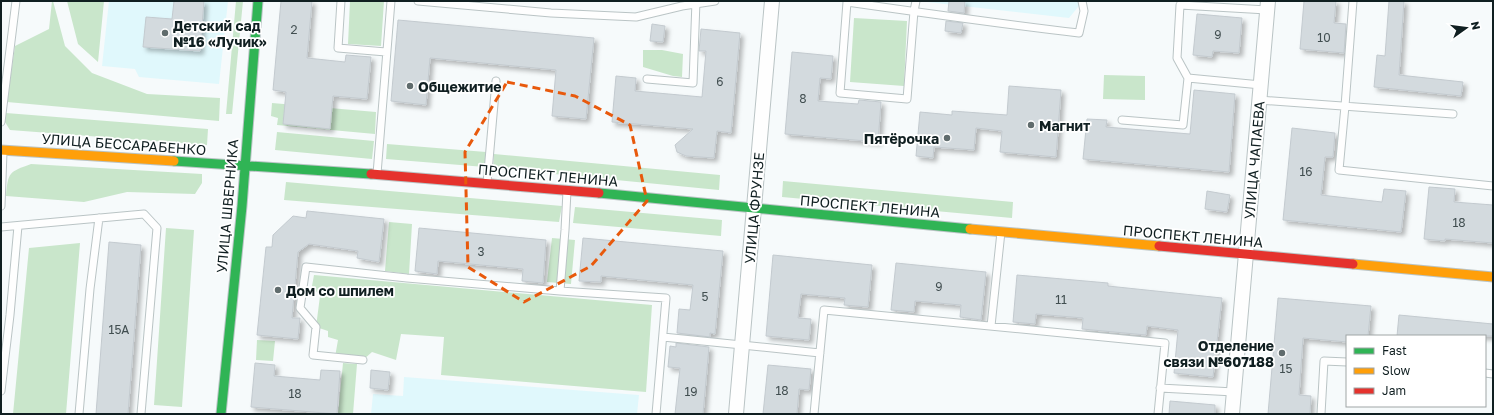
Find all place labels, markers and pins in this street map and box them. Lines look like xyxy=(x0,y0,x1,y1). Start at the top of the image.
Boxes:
place label: Детский сад №16 «Лучик» xyxy=(173,17,267,50)
marker: Детский сад №16 «Лучик» xyxy=(160,28,170,38)
place label: Общежитие xyxy=(418,78,502,95)
marker: Общежитие xyxy=(405,81,415,91)
place label: Магнит xyxy=(1039,117,1090,134)
marker: Магнит xyxy=(1026,120,1036,130)
place label: Пятёрочка xyxy=(864,130,939,147)
marker: Пятёрочка xyxy=(942,133,952,143)
place label: Дом со шпилем xyxy=(286,282,394,299)
marker: Дом со шпилем xyxy=(273,285,283,295)
place label: Отделение связи №607188 xyxy=(1164,337,1274,370)
marker: Отделение связи №607188 xyxy=(1277,348,1287,358)

